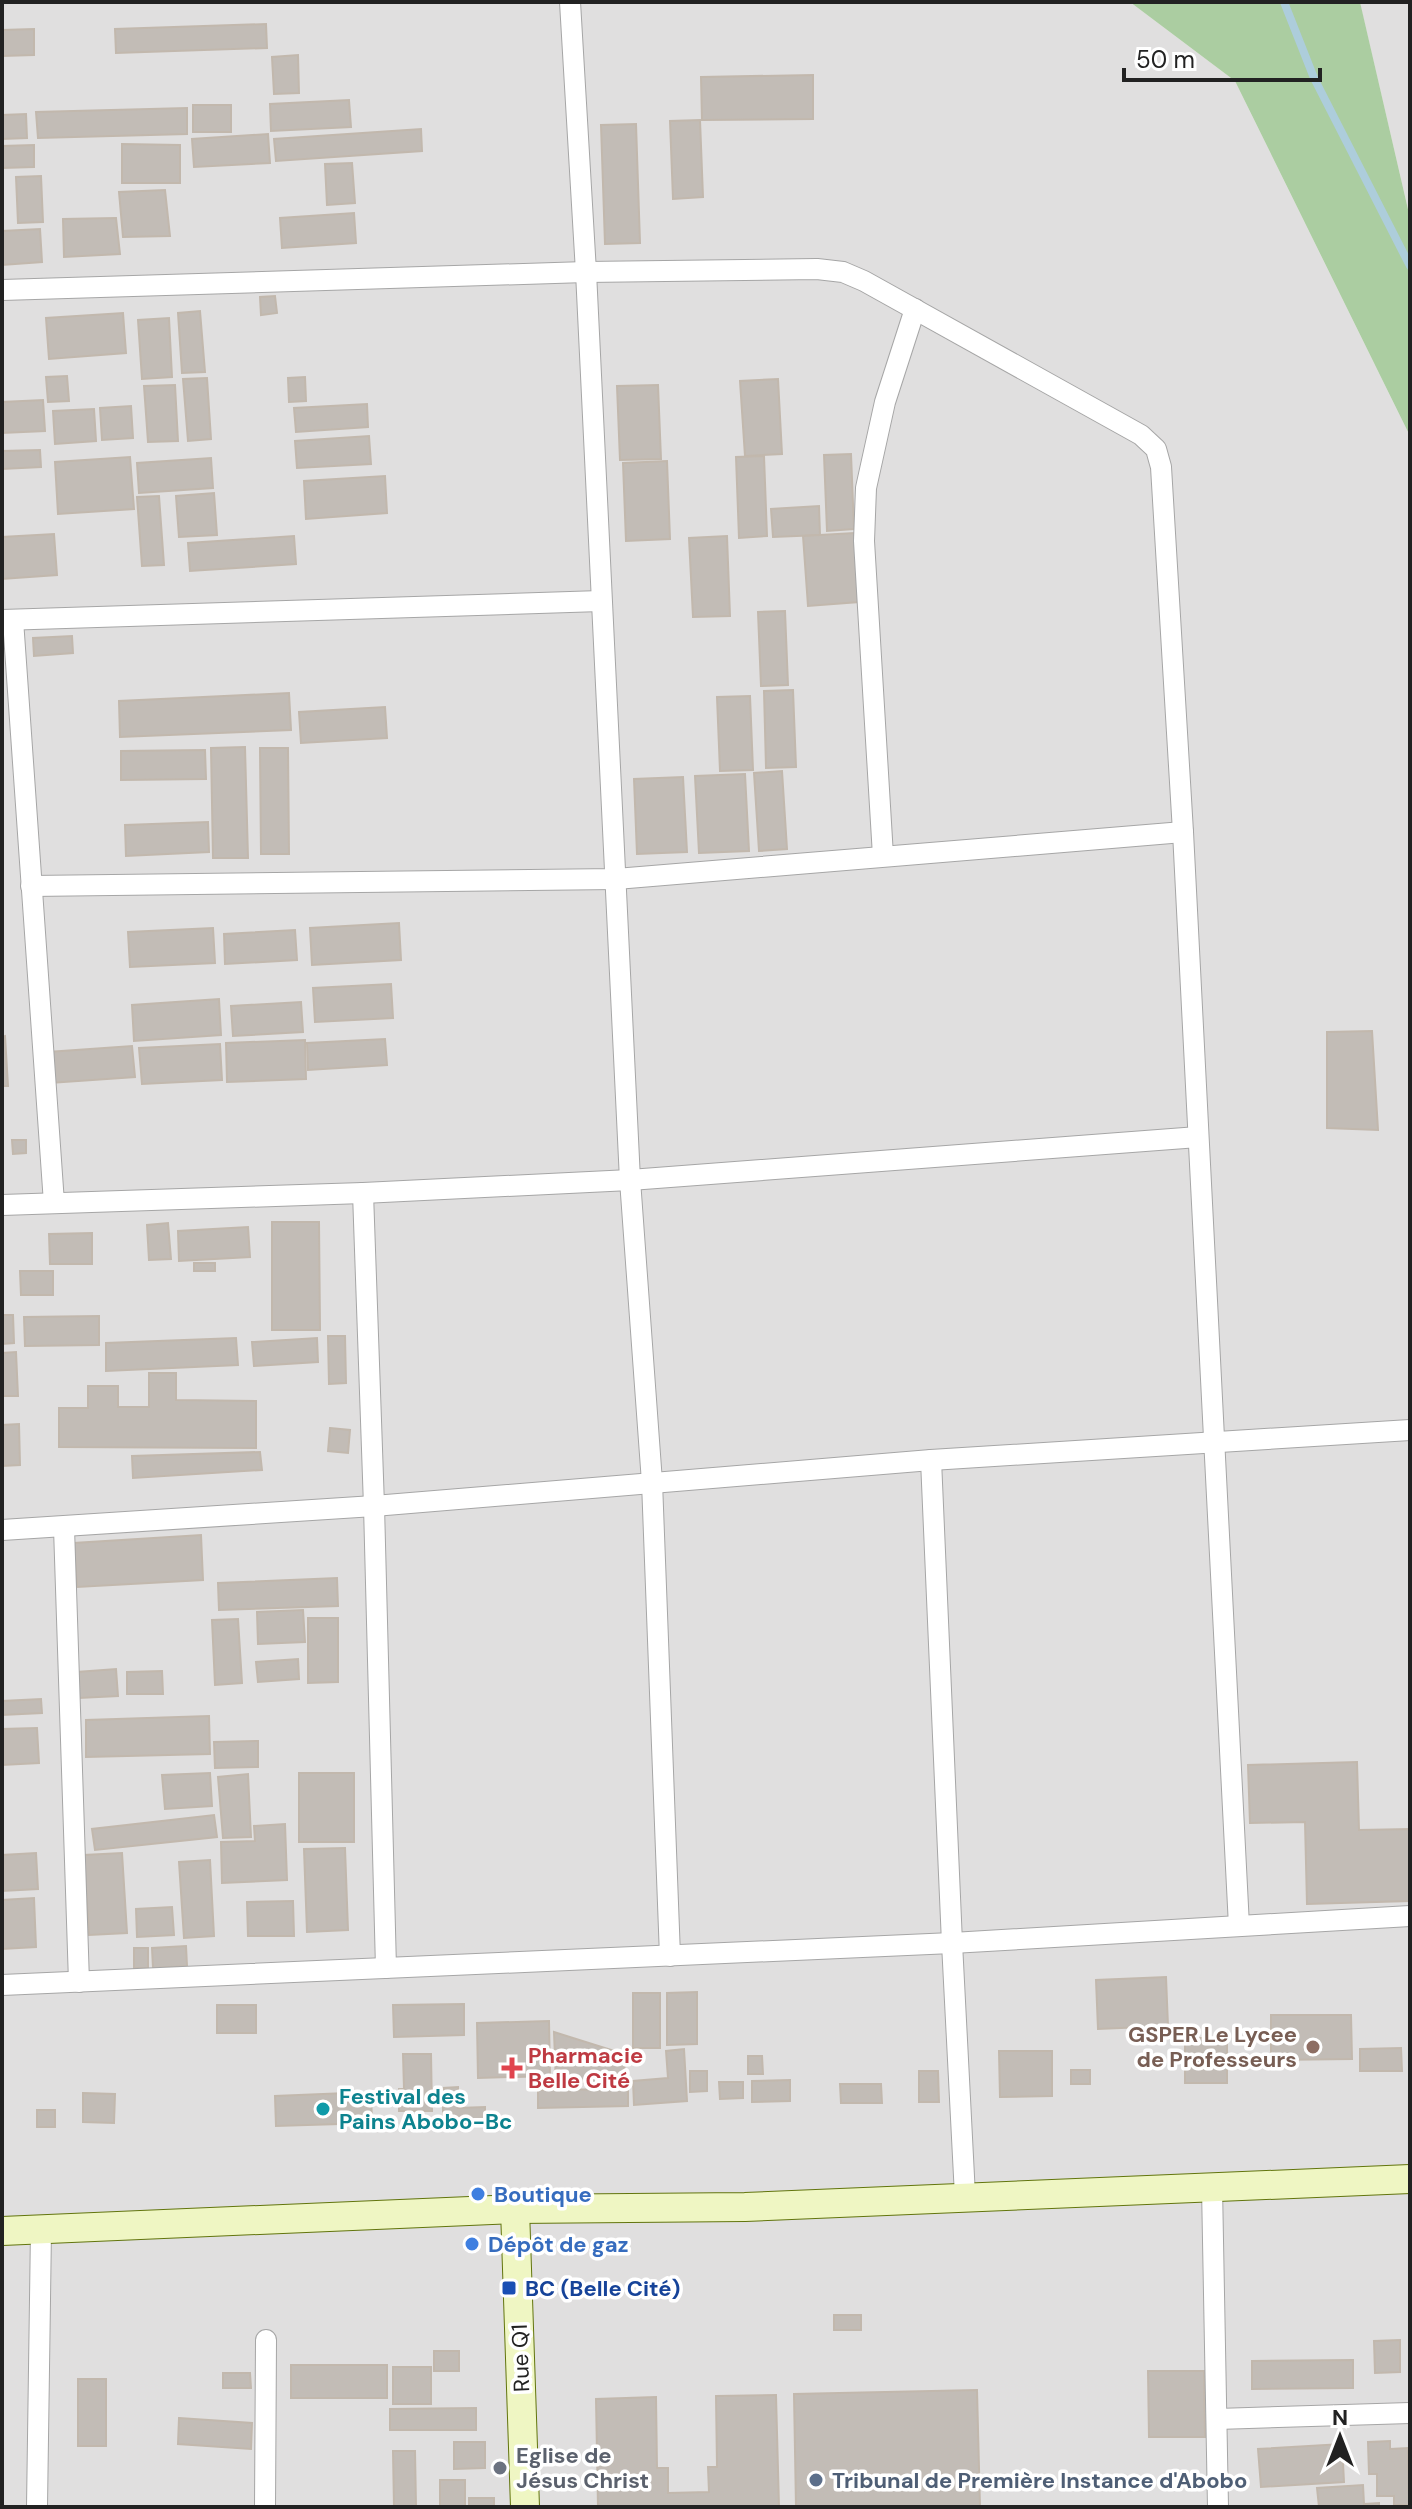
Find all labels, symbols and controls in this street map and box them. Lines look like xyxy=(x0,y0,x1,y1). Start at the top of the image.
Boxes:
scale bar xyxy=(1124,32,1320,82)
text: 50 m xyxy=(1136,44,1195,75)
place label: GSPER Le Lycee de Professeurs xyxy=(1128,2020,1297,2074)
marker: GSPER Le Lycee de Professeurs xyxy=(1304,2038,1322,2056)
place label: Pharmacie Belle Cité xyxy=(528,2041,643,2095)
marker: Pharmacie Belle Cité xyxy=(503,2059,521,2077)
place label: Festival des Pains Abobo-Bc xyxy=(339,2082,512,2136)
marker: Festival des Pains Abobo-Bc xyxy=(314,2100,332,2118)
place label: Boutique xyxy=(494,2180,592,2209)
marker: Boutique xyxy=(469,2185,487,2203)
place label: Dépôt de gaz xyxy=(488,2230,629,2259)
marker: Dépôt de gaz xyxy=(463,2235,481,2253)
place label: BC (Belle Cité) xyxy=(525,2274,680,2303)
marker: BC (Belle Cité) xyxy=(500,2279,518,2297)
street label: Rue Q1 xyxy=(505,2324,536,2392)
north arrow xyxy=(1300,2397,1380,2477)
text: N xyxy=(1332,2403,1348,2432)
place label: Eglise de Jésus Christ xyxy=(516,2441,649,2495)
marker: Eglise de Jésus Christ xyxy=(491,2459,509,2477)
place label: Tribunal de Première Instance d'Abobo xyxy=(832,2466,1247,2495)
marker: Tribunal de Première Instance d'Abobo xyxy=(807,2471,825,2489)

